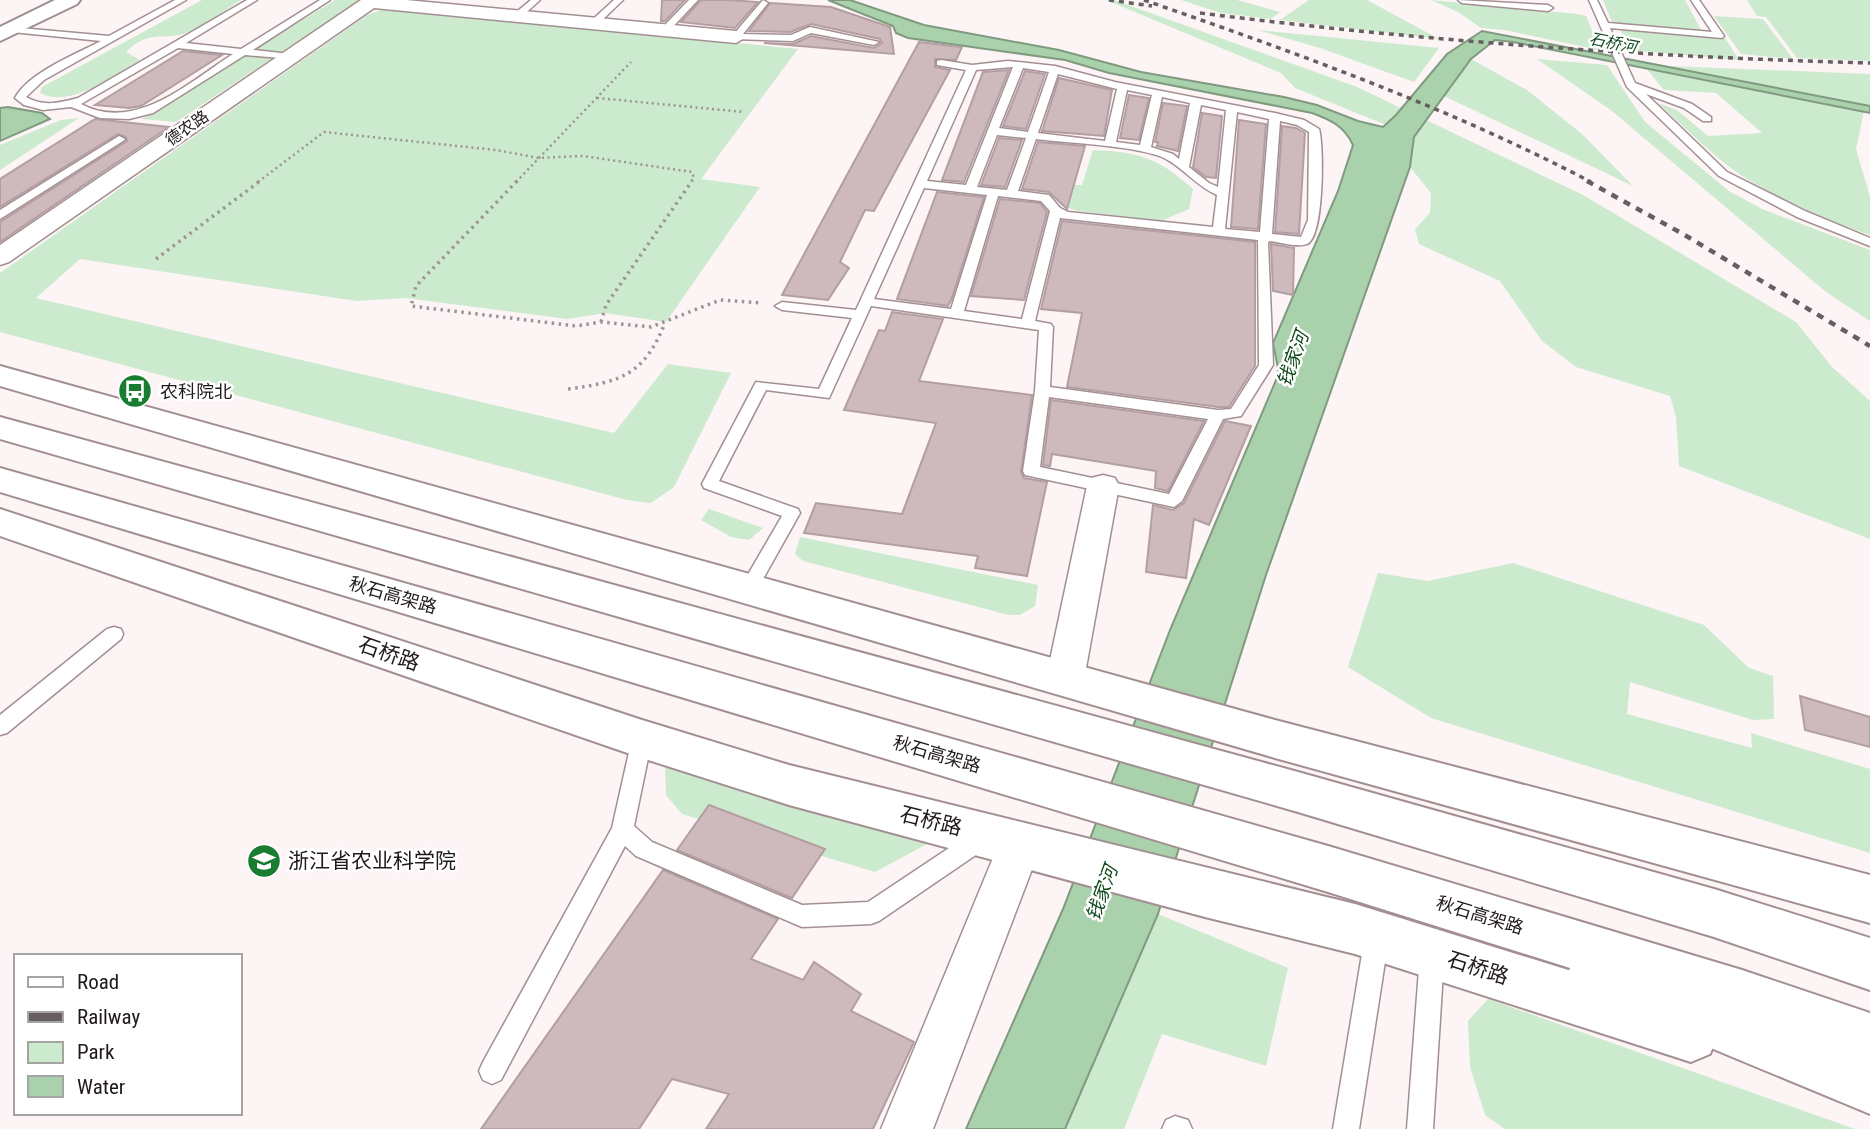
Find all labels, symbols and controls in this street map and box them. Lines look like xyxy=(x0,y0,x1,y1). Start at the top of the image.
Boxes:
water label: 石桥河 xyxy=(1588,29,1641,57)
street label: 德农路 xyxy=(162,106,212,150)
water label: 钱家河 xyxy=(1272,325,1315,390)
bus stop icon: 农科院北 xyxy=(116,372,154,410)
place label: 农科院北 xyxy=(160,381,232,402)
street label: 秋石高架路 xyxy=(347,573,439,617)
street label: 石桥路 xyxy=(355,632,423,676)
street label: 秋石高架路 xyxy=(891,732,983,776)
street label: 石桥路 xyxy=(898,802,964,840)
school or university icon: 浙江省农业科学院 xyxy=(245,842,283,880)
place label: 浙江省农业科学院 xyxy=(288,849,456,873)
water label: 钱家河 xyxy=(1081,859,1124,924)
street label: 秋石高架路 xyxy=(1434,892,1526,938)
street label: 石桥路 xyxy=(1444,947,1512,989)
legend xyxy=(14,954,242,1115)
text: Road xyxy=(77,970,119,994)
text: Railway xyxy=(77,1005,140,1029)
text: Park xyxy=(77,1040,115,1064)
text: Water xyxy=(77,1075,125,1099)

